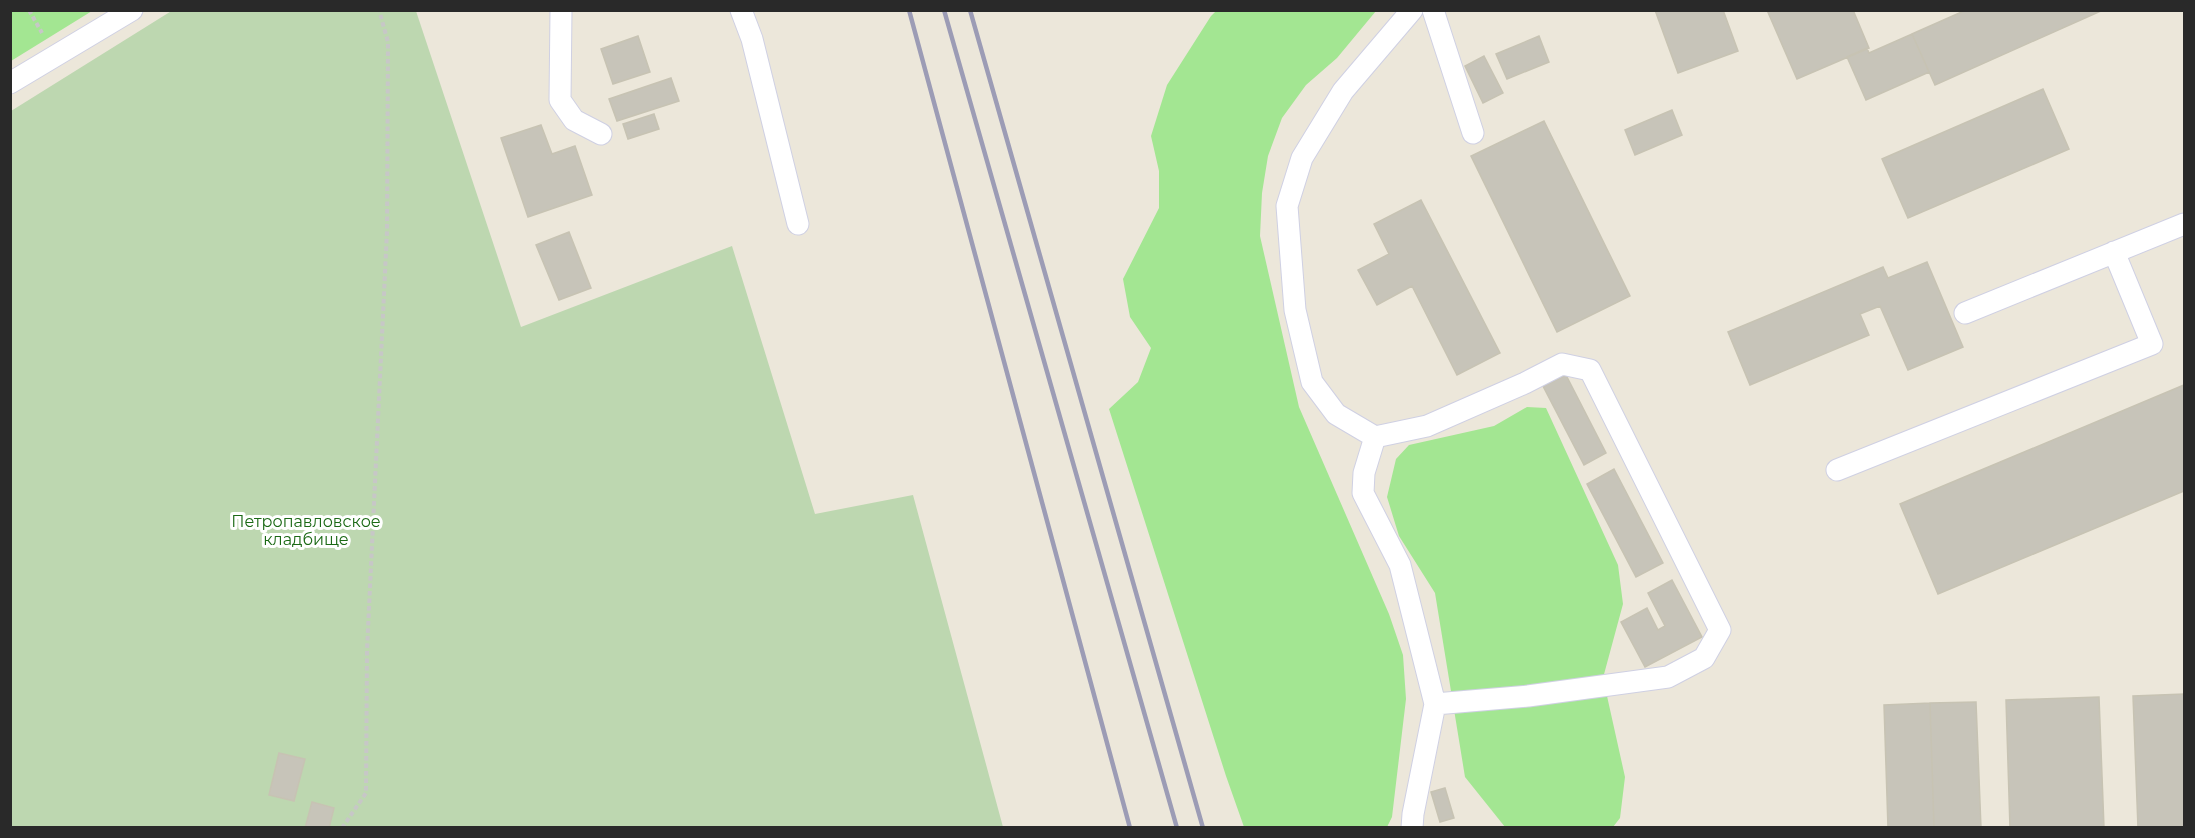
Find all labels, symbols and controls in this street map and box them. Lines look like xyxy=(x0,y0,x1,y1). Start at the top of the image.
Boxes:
park label: Петропавловское кладбище xyxy=(231,512,381,549)

